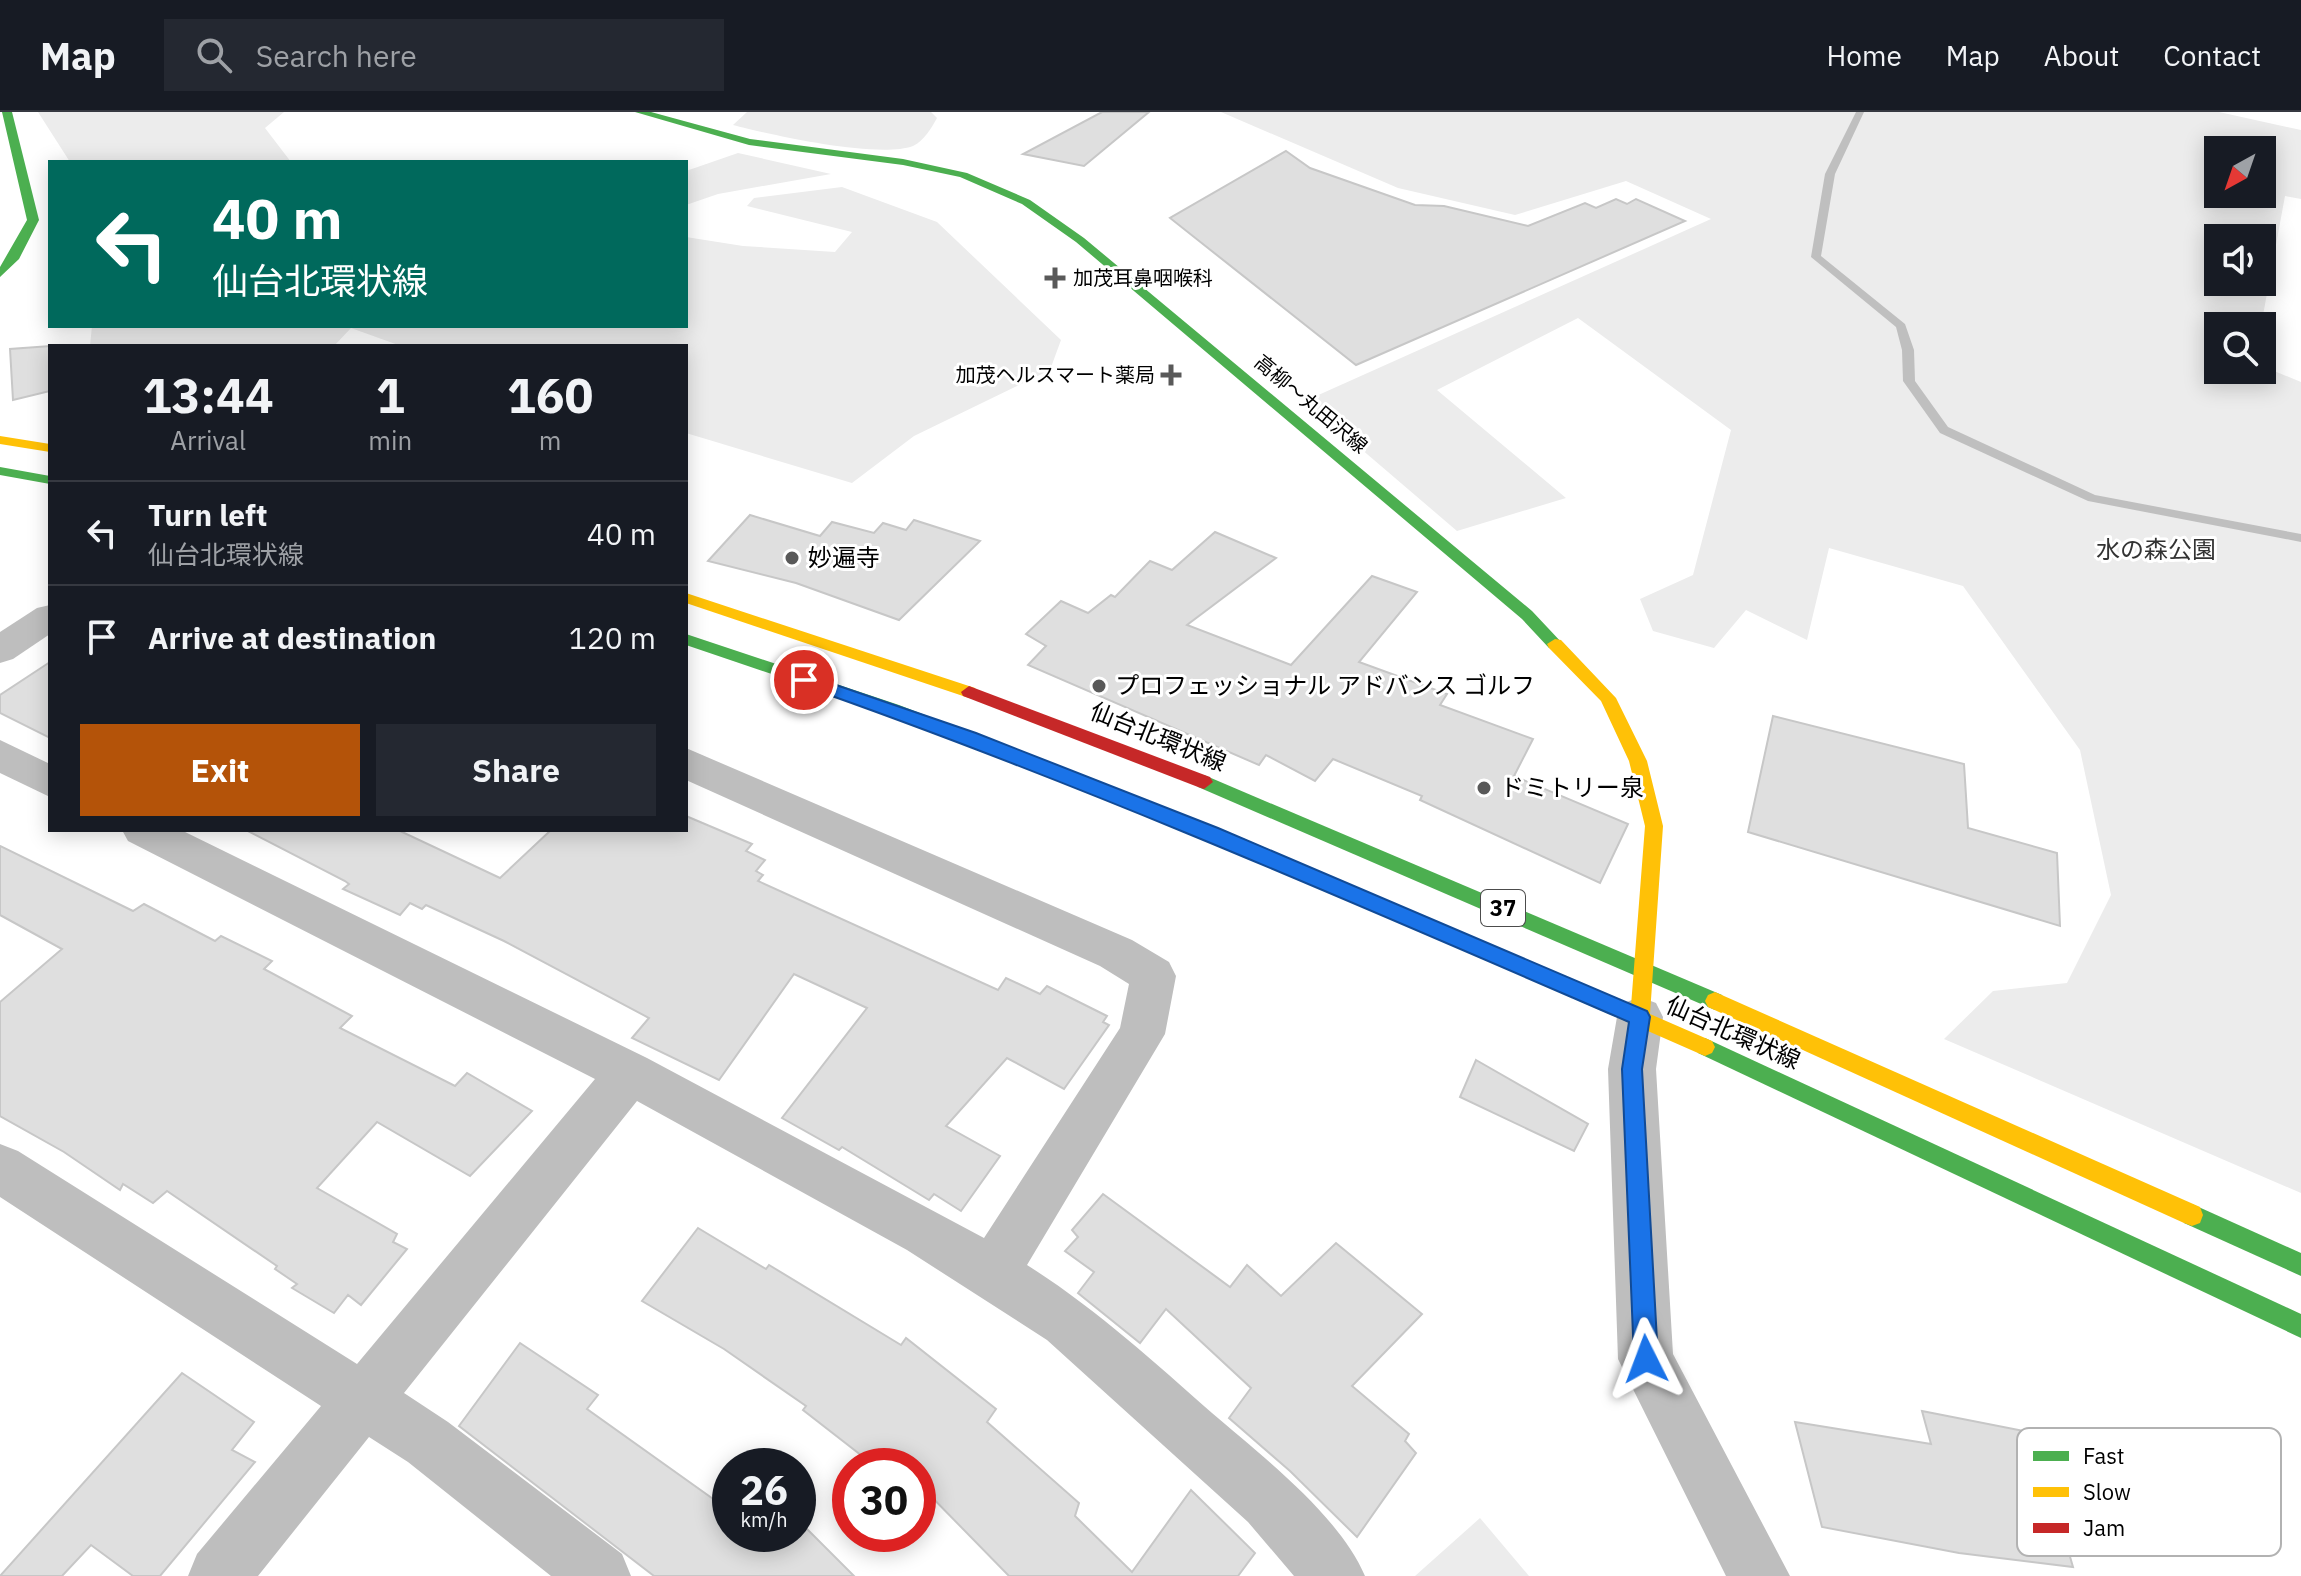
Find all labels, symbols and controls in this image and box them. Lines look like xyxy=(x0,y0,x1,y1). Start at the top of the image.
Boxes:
search box xyxy=(164,19,724,91)
text: Map xyxy=(40,31,116,80)
icon: search xyxy=(192,33,236,77)
text: Search here xyxy=(256,36,417,75)
text: Home xyxy=(1826,37,1902,74)
text: Map xyxy=(1946,37,2000,74)
text: About xyxy=(2044,37,2119,74)
text: Contact xyxy=(2163,37,2261,74)
north arrow xyxy=(2204,136,2276,208)
map controls xyxy=(2204,136,2276,384)
text: 40 m xyxy=(212,182,342,254)
icon: left xyxy=(80,192,184,296)
button: sound xyxy=(2204,224,2276,296)
text: 仙台北環状線 xyxy=(212,257,428,304)
place label: 加茂耳鼻咽喉科 xyxy=(1073,264,1213,291)
marker: 加茂耳鼻咽喉科 xyxy=(1044,267,1066,289)
button: search xyxy=(2204,312,2276,384)
street label: 高柳～丸田沢線 xyxy=(1249,348,1374,459)
place label: 加茂ヘルスマート薬局 xyxy=(956,361,1155,388)
text: 13:44 xyxy=(143,364,274,426)
text: 1 xyxy=(376,364,405,426)
text: 160 xyxy=(507,364,593,426)
marker: 加茂ヘルスマート薬局 xyxy=(1162,366,1180,384)
text: Arrival xyxy=(170,423,246,457)
text: min xyxy=(368,423,412,457)
text: m xyxy=(539,423,561,457)
text: Turn left xyxy=(148,495,267,534)
icon: left xyxy=(80,511,124,555)
text: 40 m xyxy=(587,514,656,553)
park label: 水の森公園 xyxy=(2096,533,2216,565)
text: 仙台北環状線 xyxy=(148,537,304,571)
place label: 妙遍寺 xyxy=(808,541,880,573)
marker: 妙遍寺 xyxy=(783,549,801,567)
icon: arrive xyxy=(80,615,124,659)
text: Arrive at destination xyxy=(148,618,436,657)
text: 120 m xyxy=(569,618,656,657)
pin xyxy=(770,646,838,714)
icon: arrive xyxy=(782,658,826,702)
place label: プロフェッショナル アドバンス ゴルフ xyxy=(1115,669,1535,701)
marker: プロフェッショナル アドバンス ゴルフ xyxy=(1090,677,1108,695)
street label: 仙台北環状線 xyxy=(1086,694,1231,778)
button: Exit xyxy=(80,724,360,816)
button: Share xyxy=(376,724,656,816)
place label: ドミトリー泉 xyxy=(1500,771,1644,803)
marker: ドミトリー泉 xyxy=(1475,779,1493,797)
road number: 37 xyxy=(1481,890,1525,926)
street label: 仙台北環状線 xyxy=(1661,988,1806,1076)
position arrow xyxy=(1604,1317,1688,1401)
legend xyxy=(2017,1428,2281,1556)
text: Fast xyxy=(2083,1441,2124,1470)
speed limit sign: 30 xyxy=(832,1448,936,1552)
text: 26 xyxy=(740,1464,788,1516)
text: Slow xyxy=(2083,1477,2131,1506)
text: km/h xyxy=(740,1506,788,1533)
text: Jam xyxy=(2083,1513,2125,1542)

